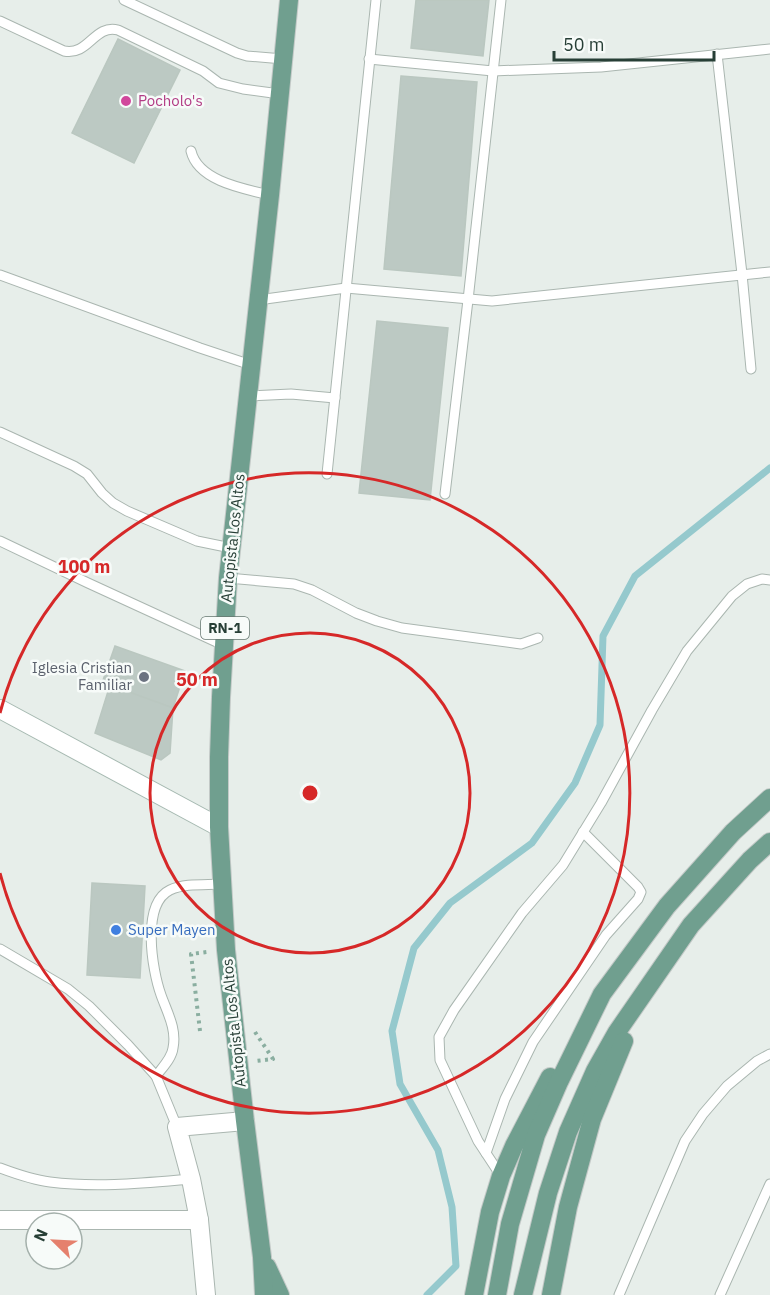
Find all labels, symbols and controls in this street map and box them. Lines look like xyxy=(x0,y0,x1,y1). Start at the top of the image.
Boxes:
scale bar xyxy=(554,24,714,62)
text: 50 m xyxy=(563,33,605,56)
place label: Pocholo's xyxy=(138,91,203,110)
marker: Pocholo's xyxy=(119,94,133,108)
street label: Autopista Los Altos xyxy=(216,473,249,603)
text: 100 m xyxy=(58,555,110,578)
road number: RN-1 xyxy=(201,617,249,639)
place label: Iglesia Cristian Familiar xyxy=(32,658,132,694)
text: 50 m xyxy=(176,668,218,691)
marker: Iglesia Cristian Familiar xyxy=(137,670,151,684)
centre of rings xyxy=(300,783,320,803)
place label: Super Mayen xyxy=(128,920,216,939)
marker: Super Mayen xyxy=(109,923,123,937)
street label: Autopista Los Altos xyxy=(217,958,250,1088)
north arrow xyxy=(24,1211,84,1271)
text: N xyxy=(29,1226,52,1244)

